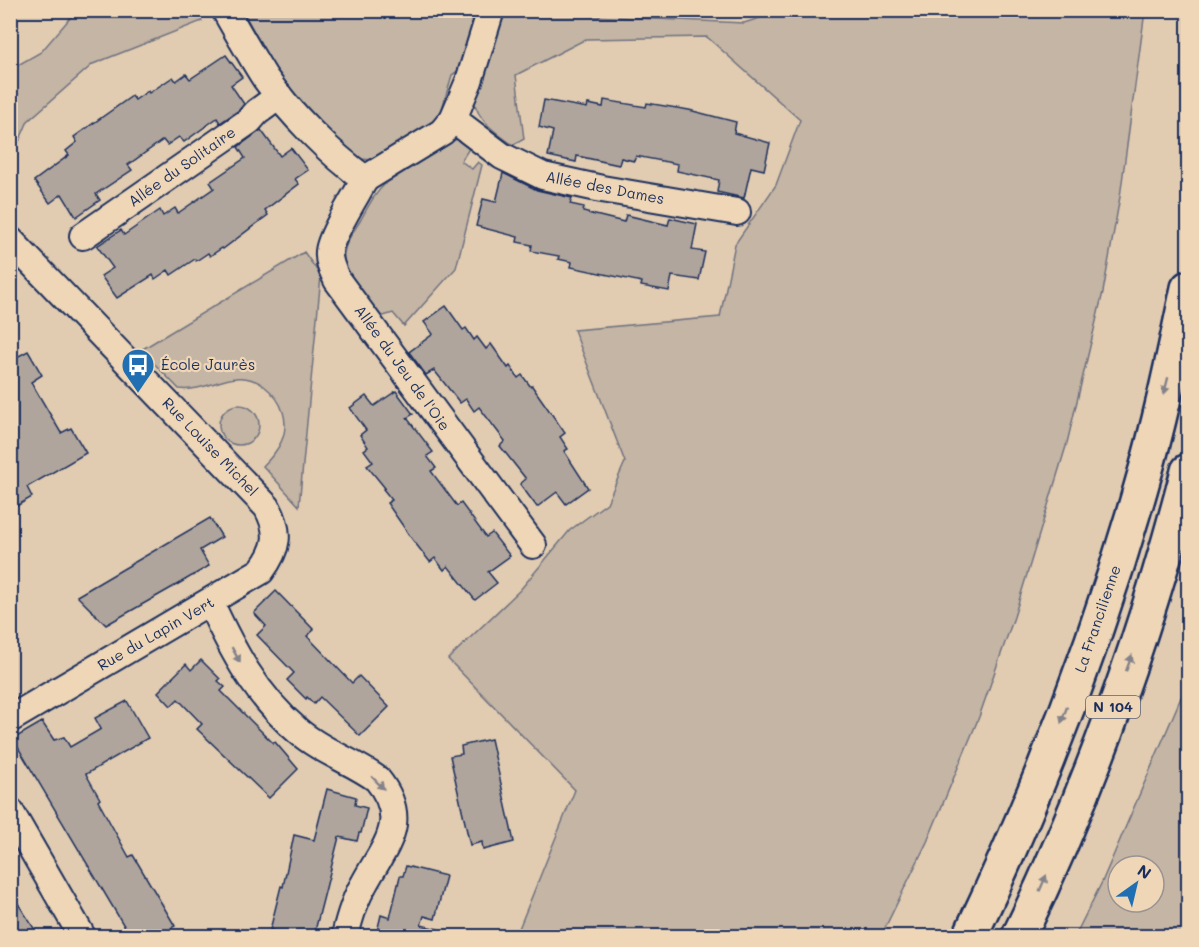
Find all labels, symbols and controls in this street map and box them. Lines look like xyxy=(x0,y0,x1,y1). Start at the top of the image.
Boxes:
street label: Allée du Solitaire xyxy=(124,122,239,211)
street label: Allée des Dames xyxy=(544,166,666,208)
street label: Allée du Jeu de l'Oie xyxy=(350,301,455,434)
bus stop icon: École Jaurès xyxy=(120,347,156,394)
place label: École Jaurès xyxy=(161,354,255,374)
one-way arrow xyxy=(1161,377,1171,395)
street label: Rue Louise Michel xyxy=(158,393,263,500)
street label: La Francilienne xyxy=(1069,562,1125,675)
street label: Rue du Lapin Vert xyxy=(93,592,218,675)
one-way arrow xyxy=(231,646,241,663)
one-way arrow xyxy=(1125,654,1135,672)
road number: N 104 xyxy=(1086,696,1140,718)
one-way arrow xyxy=(1059,706,1069,724)
one-way arrow xyxy=(371,775,385,789)
north arrow xyxy=(1106,854,1166,914)
text: N xyxy=(1134,859,1156,883)
one-way arrow xyxy=(1038,874,1048,892)

